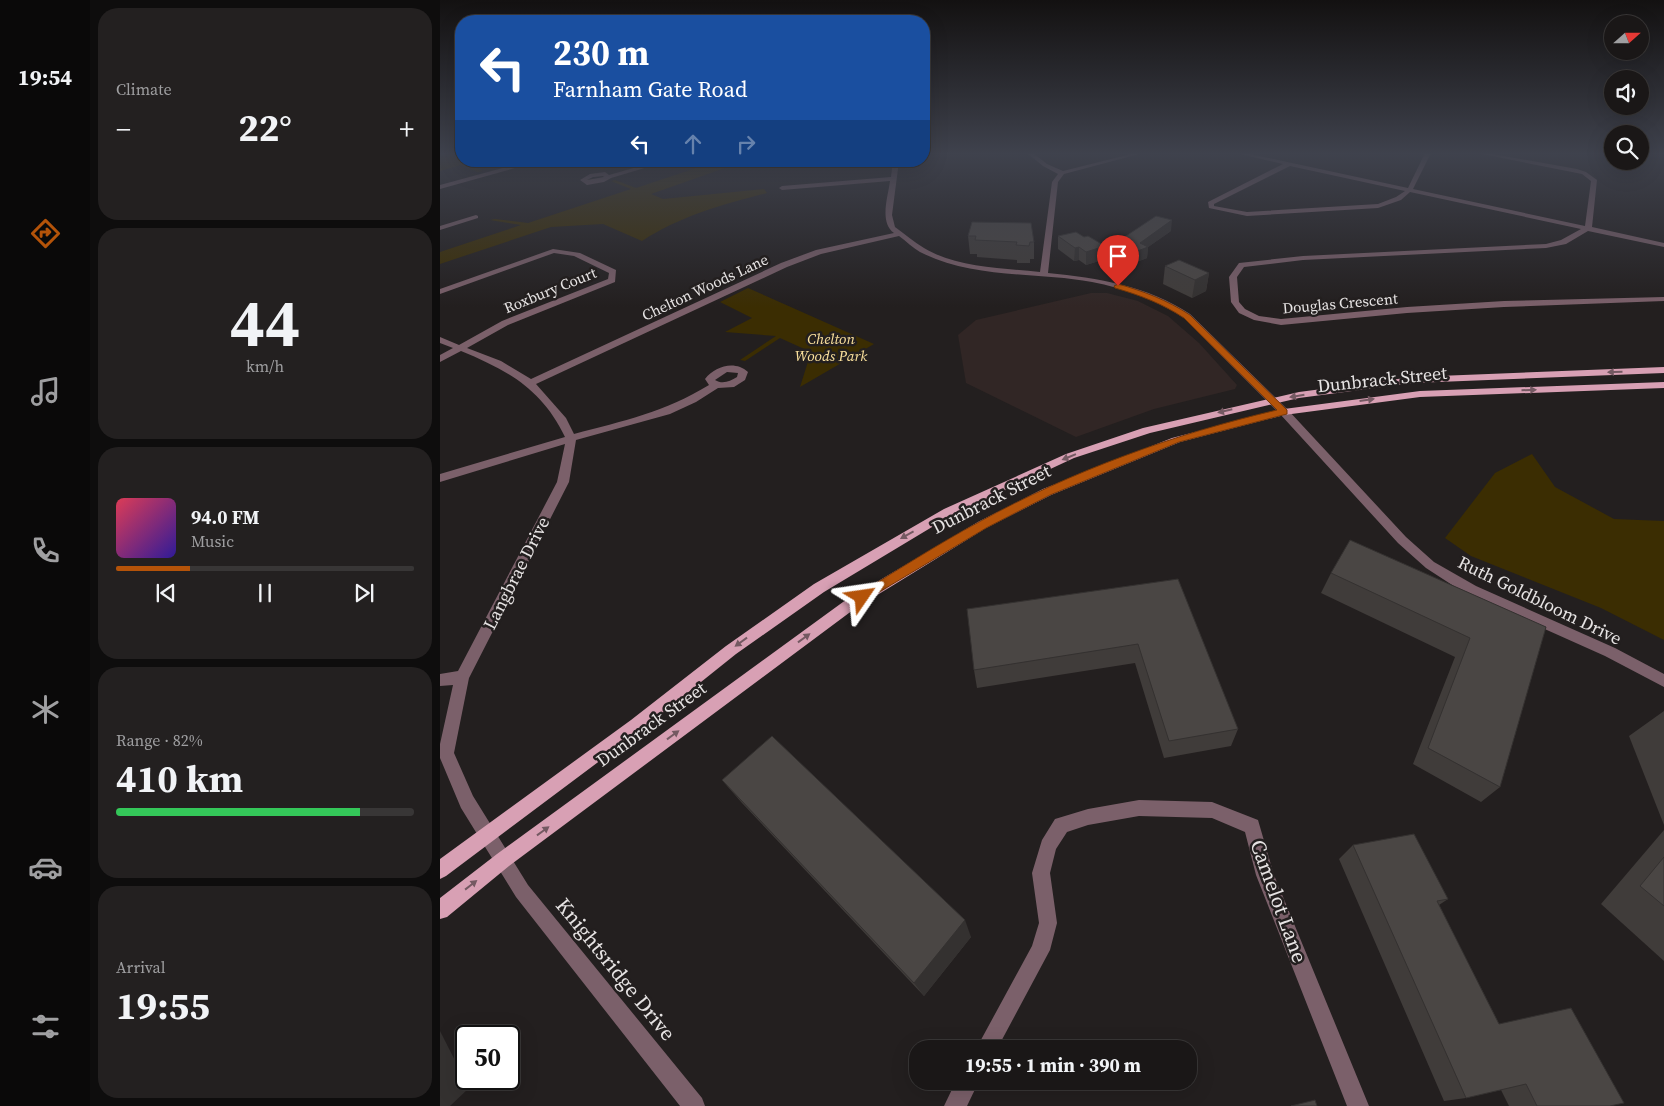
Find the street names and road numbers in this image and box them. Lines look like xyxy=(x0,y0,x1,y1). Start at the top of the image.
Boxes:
street label: Chelton Woods Lane xyxy=(638,248,772,326)
street label: Roxbury Court xyxy=(501,262,600,318)
street label: Douglas Crescent xyxy=(1282,287,1399,318)
street label: Dunbrack Street xyxy=(1316,360,1448,398)
street label: Dunbrack Street xyxy=(927,458,1055,540)
street label: Langbrae Drive xyxy=(477,512,555,634)
street label: Ruth Goldbloom Drive xyxy=(1454,549,1626,651)
street label: Dunbrack Street xyxy=(591,676,711,772)
street label: Camelot Lane xyxy=(1243,835,1315,967)
street label: Knightsridge Drive xyxy=(549,892,683,1046)

